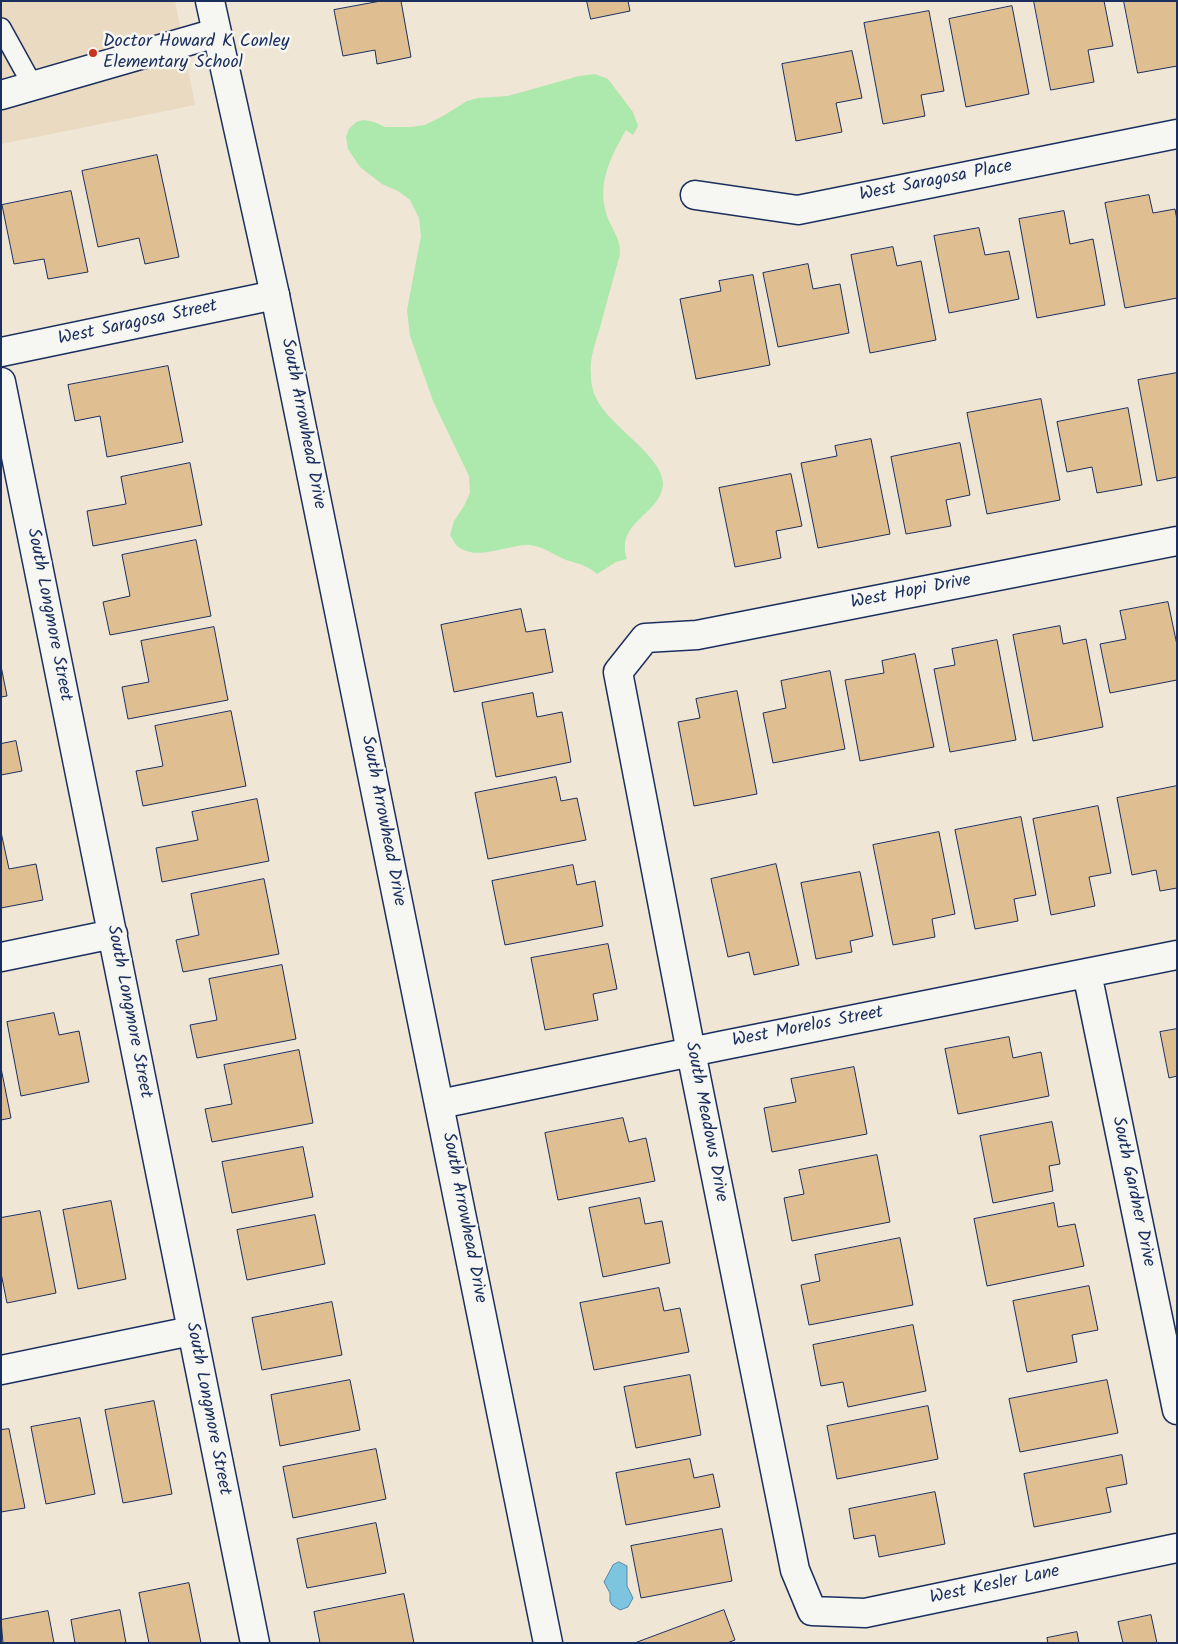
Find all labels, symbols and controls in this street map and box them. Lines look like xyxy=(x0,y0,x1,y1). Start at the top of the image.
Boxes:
place label: Doctor Howard K Conley Elementary School xyxy=(103,32,289,74)
marker: Doctor Howard K Conley Elementary School xyxy=(87,47,99,59)
street label: West Saragosa Place xyxy=(858,157,1014,207)
street label: West Saragosa Street xyxy=(56,297,220,351)
street label: South Arrowhead Drive xyxy=(275,337,329,511)
street label: South Longmore Street xyxy=(21,527,75,703)
street label: West Hopi Drive xyxy=(849,571,973,615)
street label: South Arrowhead Drive xyxy=(355,734,409,908)
street label: South Longmore Street xyxy=(101,924,155,1100)
street label: West Morelos Street xyxy=(731,1003,885,1053)
street label: South Meadows Drive xyxy=(679,1040,731,1204)
street label: South Gardner Drive xyxy=(1106,1115,1158,1269)
street label: South Arrowhead Drive xyxy=(436,1131,490,1305)
street label: South Longmore Street xyxy=(180,1321,234,1497)
street label: West Kesler Lane xyxy=(928,1562,1062,1610)

